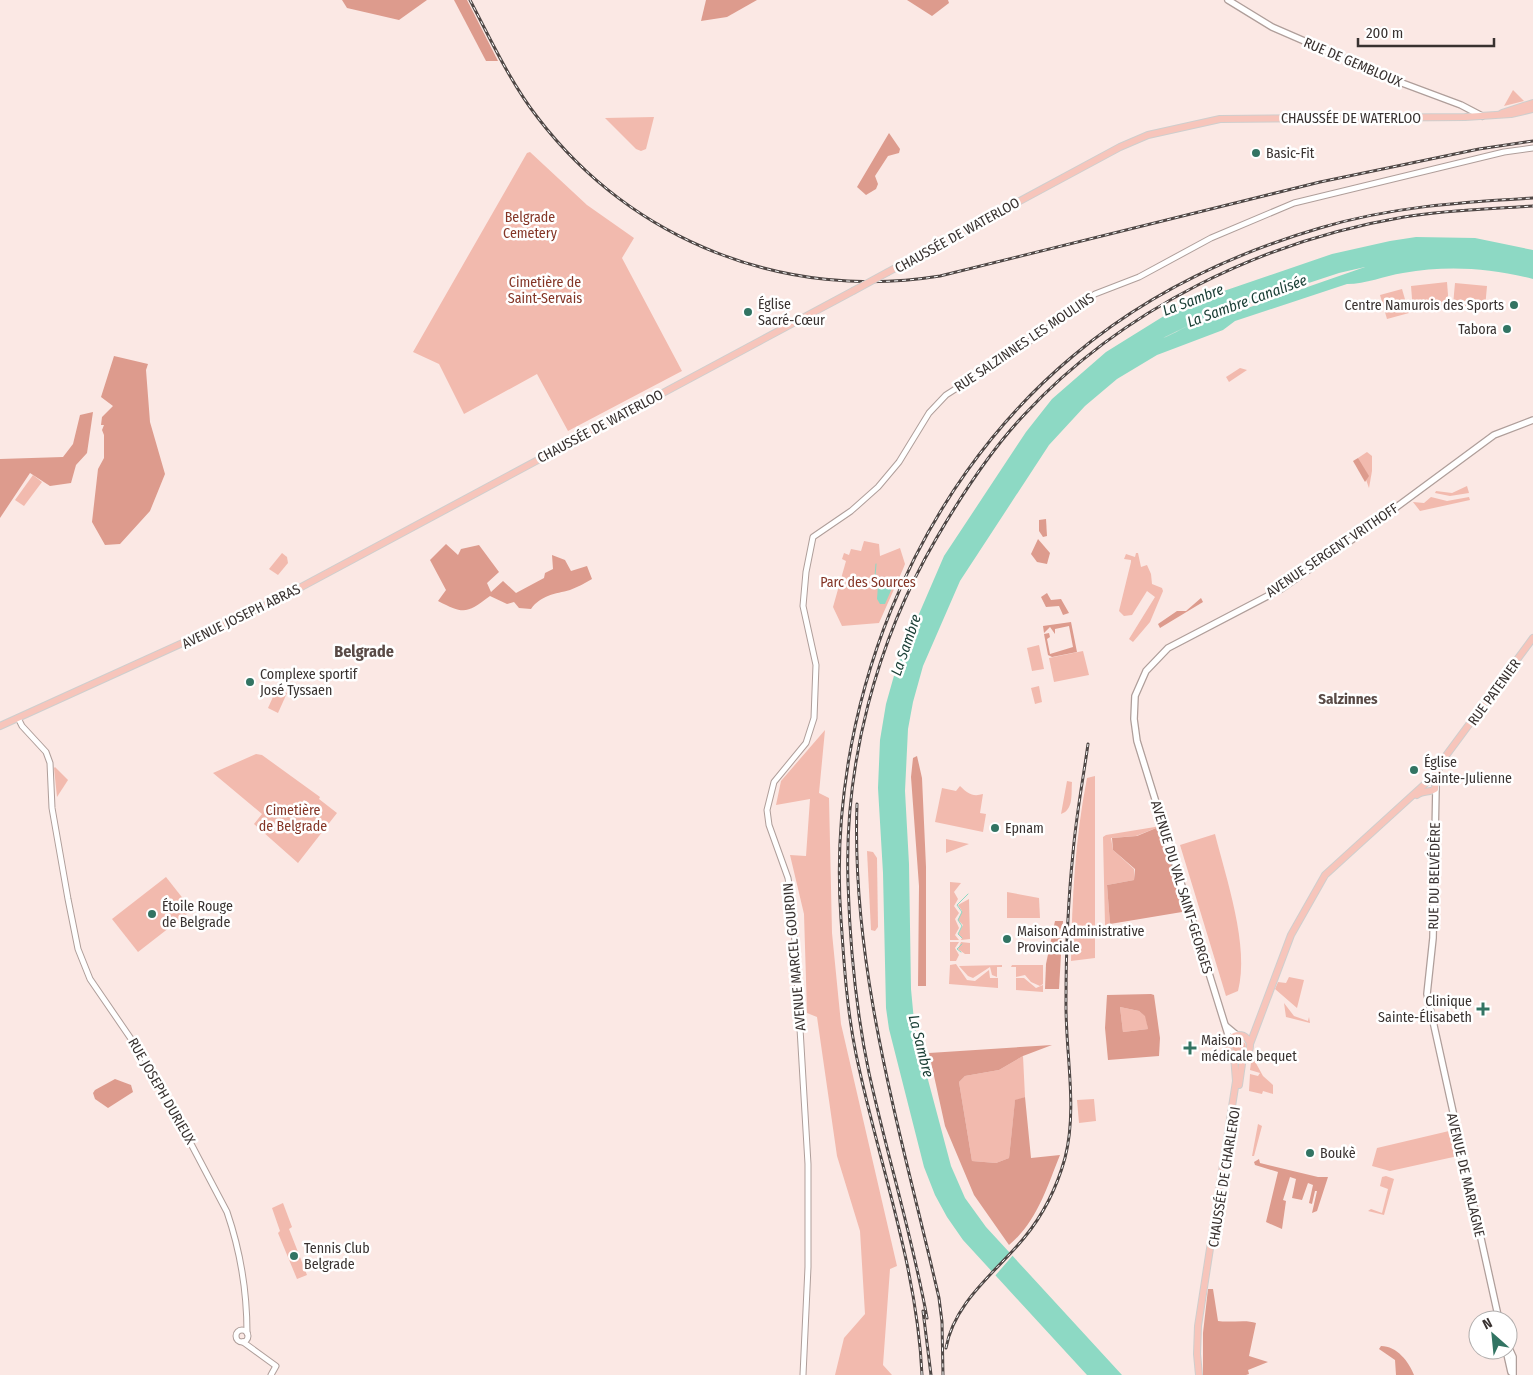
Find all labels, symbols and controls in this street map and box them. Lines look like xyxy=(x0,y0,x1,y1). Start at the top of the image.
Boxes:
scale bar xyxy=(1358,15,1494,47)
text: 200 m xyxy=(1366,24,1403,42)
street label: RUE DE GEMBLOUX xyxy=(1301,34,1405,91)
street label: CHAUSSÉE DE WATERLOO xyxy=(1281,109,1421,127)
place label: Basic-Fit xyxy=(1266,145,1315,162)
marker: Basic-Fit xyxy=(1250,147,1262,159)
street label: CHAUSSÉE DE WATERLOO xyxy=(891,193,1023,277)
park label: Belgrade Cemetery xyxy=(503,209,558,242)
water label: La Sambre Canalisée xyxy=(1185,271,1309,331)
park label: Cimetière de Saint-Servais xyxy=(508,274,582,307)
water label: La Sambre xyxy=(1160,280,1226,320)
street label: RUE SALZINNES LES MOULINS xyxy=(951,289,1097,396)
place label: Église Sacré-Cœur xyxy=(758,295,825,329)
place label: Centre Namurois des Sports xyxy=(1345,297,1504,314)
marker: Centre Namurois des Sports xyxy=(1508,299,1520,311)
marker: Église Sacré-Cœur xyxy=(742,306,754,318)
place label: Tabora xyxy=(1458,321,1497,338)
marker: Tabora xyxy=(1501,323,1513,335)
street label: CHAUSSÉE DE WATERLOO xyxy=(534,385,666,467)
street label: AVENUE SERGENT VRITHOFF xyxy=(1263,500,1402,601)
park label: Parc des Sources xyxy=(820,574,916,591)
street label: AVENUE JOSEPH ABRAS xyxy=(179,580,303,653)
water label: La Sambre xyxy=(887,612,925,678)
district label: Belgrade xyxy=(334,642,394,661)
street label: RUE PATENIER xyxy=(1465,655,1524,729)
place label: Complexe sportif José Tyssaen xyxy=(260,666,359,699)
marker: Complexe sportif José Tyssaen xyxy=(244,676,256,688)
district label: Salzinnes xyxy=(1318,690,1378,708)
place label: Église Sainte-Julienne xyxy=(1424,753,1512,787)
marker: Église Sainte-Julienne xyxy=(1408,764,1420,776)
street label: AVENUE DU VAL SAINT-GEORGES xyxy=(1147,798,1216,976)
park label: Cimetière de Belgrade xyxy=(259,802,327,835)
place label: Epnam xyxy=(1005,820,1044,837)
marker: Epnam xyxy=(989,822,1001,834)
street label: RUE DU BELVÉDÈRE xyxy=(1424,822,1444,930)
street label: AVENUE MARCEL GOURDIN xyxy=(780,882,809,1032)
place label: Étoile Rouge de Belgrade xyxy=(162,897,233,931)
marker: Étoile Rouge de Belgrade xyxy=(146,908,158,920)
place label: Maison Administrative Provinciale xyxy=(1017,923,1145,956)
marker: Maison Administrative Provinciale xyxy=(1001,933,1013,945)
place label: Clinique Sainte-Élisabeth xyxy=(1378,993,1472,1026)
marker: Clinique Sainte-Élisabeth xyxy=(1476,1002,1490,1016)
water label: La Sambre xyxy=(905,1013,937,1079)
place label: Maison médicale bequet xyxy=(1201,1032,1297,1065)
street label: RUE JOSEPH DURIEUX xyxy=(124,1035,199,1148)
marker: Maison médicale bequet xyxy=(1183,1041,1197,1055)
street label: CHAUSSÉE DE CHARLEROI xyxy=(1204,1105,1244,1249)
street label: AVENUE DE MARLAGNE xyxy=(1443,1111,1488,1239)
place label: Boukè xyxy=(1320,1145,1356,1162)
marker: Boukè xyxy=(1304,1147,1316,1159)
place label: Tennis Club Belgrade xyxy=(304,1240,370,1273)
marker: Tennis Club Belgrade xyxy=(288,1250,300,1262)
north arrow xyxy=(1468,1310,1518,1360)
text: N xyxy=(1480,1314,1495,1333)

